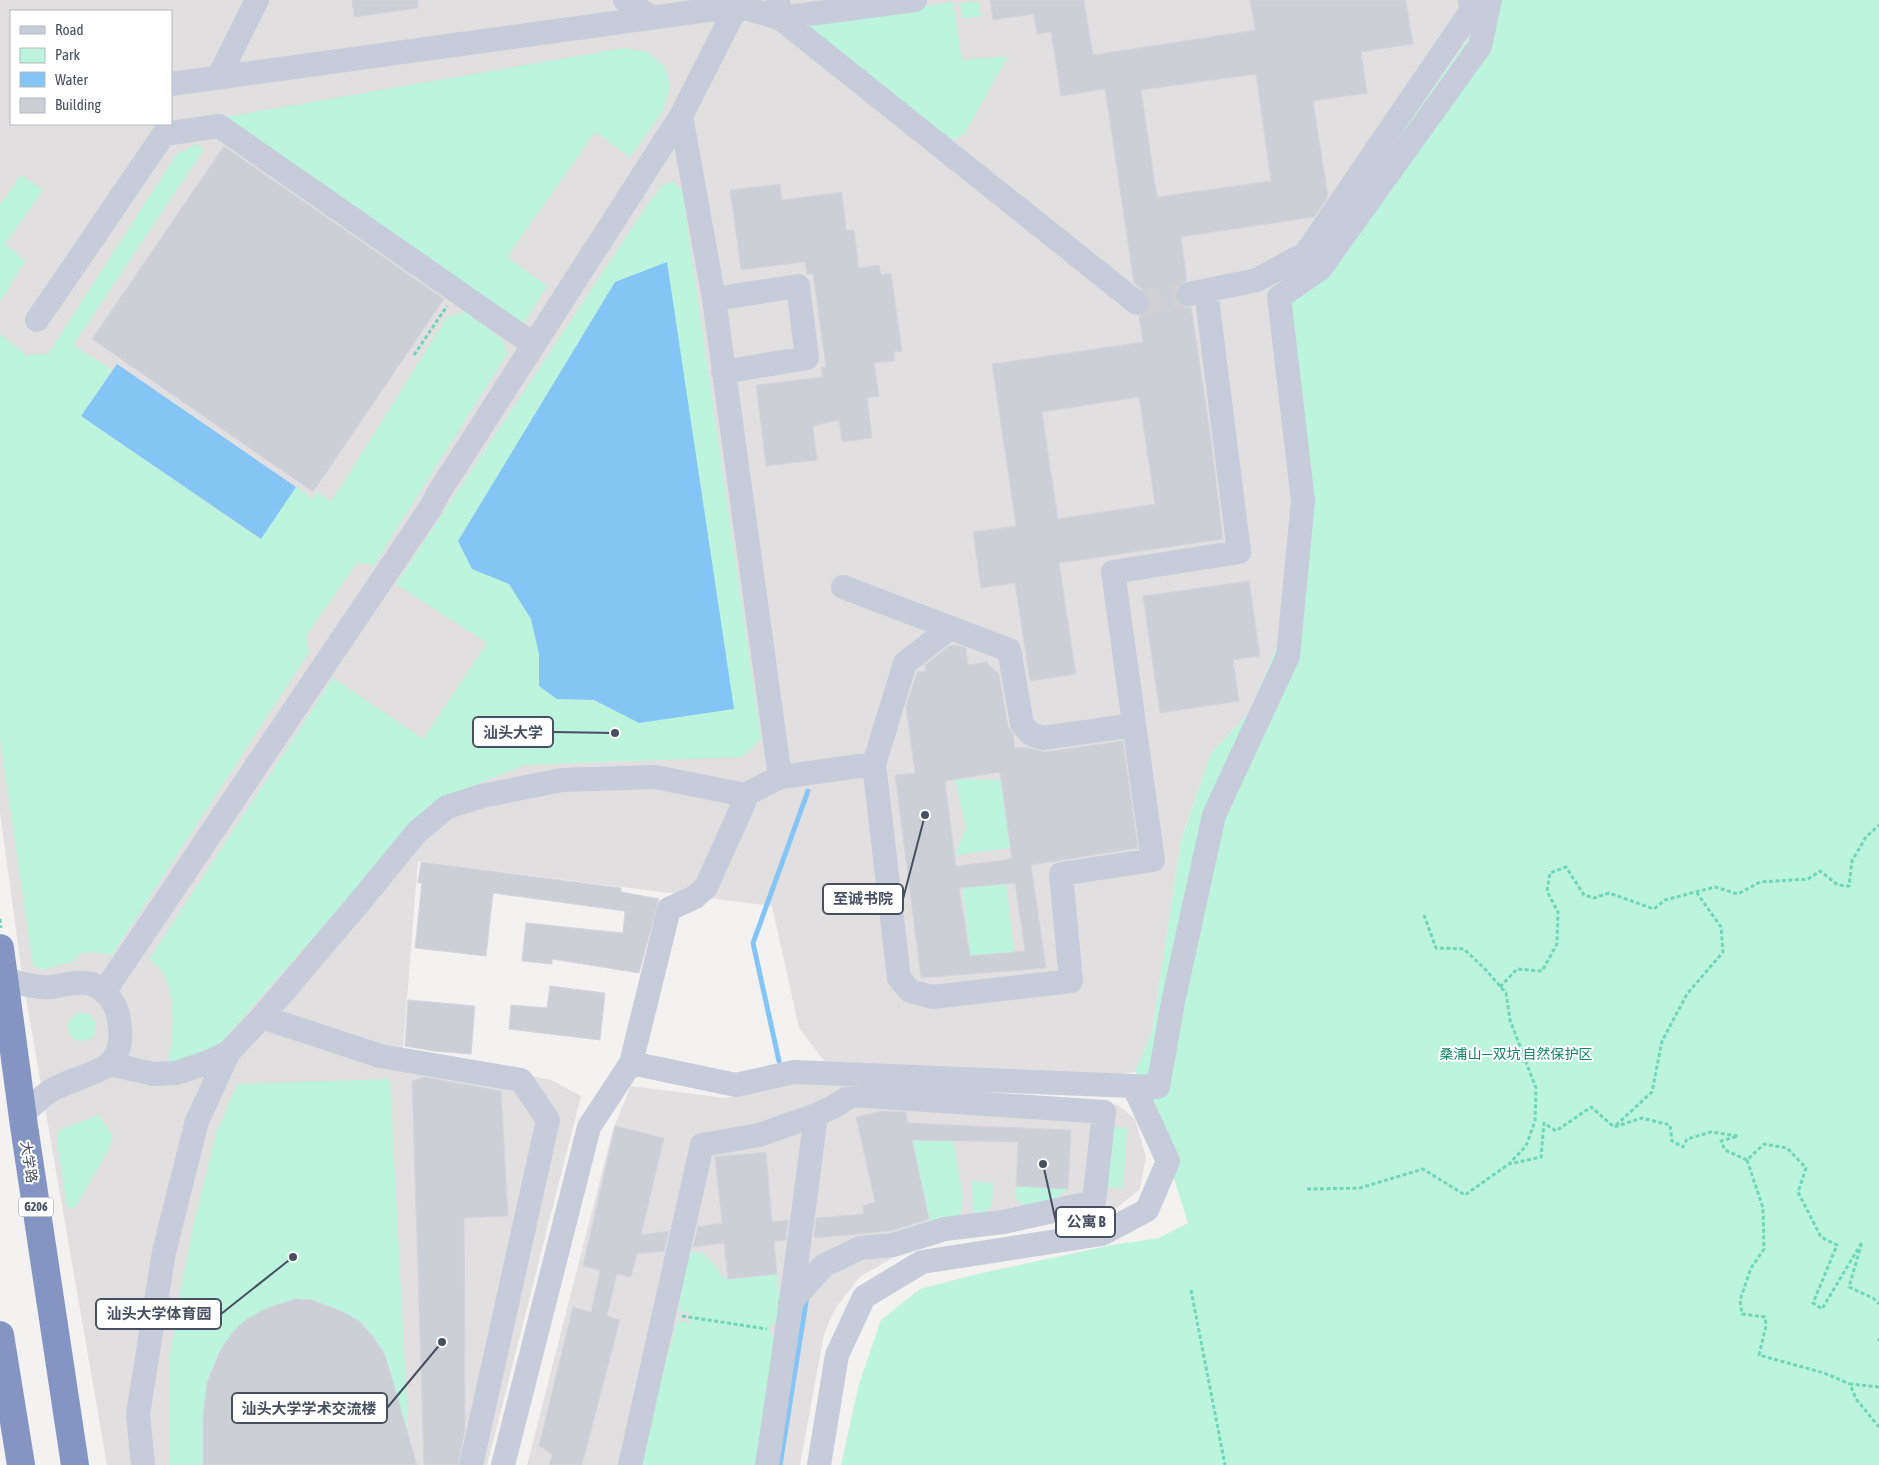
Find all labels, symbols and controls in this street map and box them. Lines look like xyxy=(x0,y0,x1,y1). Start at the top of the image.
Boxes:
legend xyxy=(10,10,172,125)
text: Road xyxy=(55,21,84,38)
text: Park xyxy=(55,46,80,63)
text: Water xyxy=(55,71,88,88)
text: Building xyxy=(55,96,101,113)
callout: 汕头大学 xyxy=(473,717,553,747)
text: 汕头大学 xyxy=(483,724,543,741)
callout: 至诚书院 xyxy=(823,884,903,914)
text: 至诚书院 xyxy=(833,890,893,907)
park label: 桑浦山—双坑 自然保护区 xyxy=(1439,1046,1593,1062)
street label: 大学路 xyxy=(18,1140,40,1184)
road number: G206 xyxy=(18,1198,54,1216)
callout: 公寓 B xyxy=(1056,1207,1115,1237)
text: 公寓 B xyxy=(1066,1213,1106,1230)
callout: 汕头大学体育园 xyxy=(96,1299,221,1329)
text: 汕头大学体育园 xyxy=(106,1305,212,1322)
callout: 汕头大学学术交流楼 xyxy=(232,1393,387,1423)
text: 汕头大学学术交流楼 xyxy=(241,1400,377,1417)

